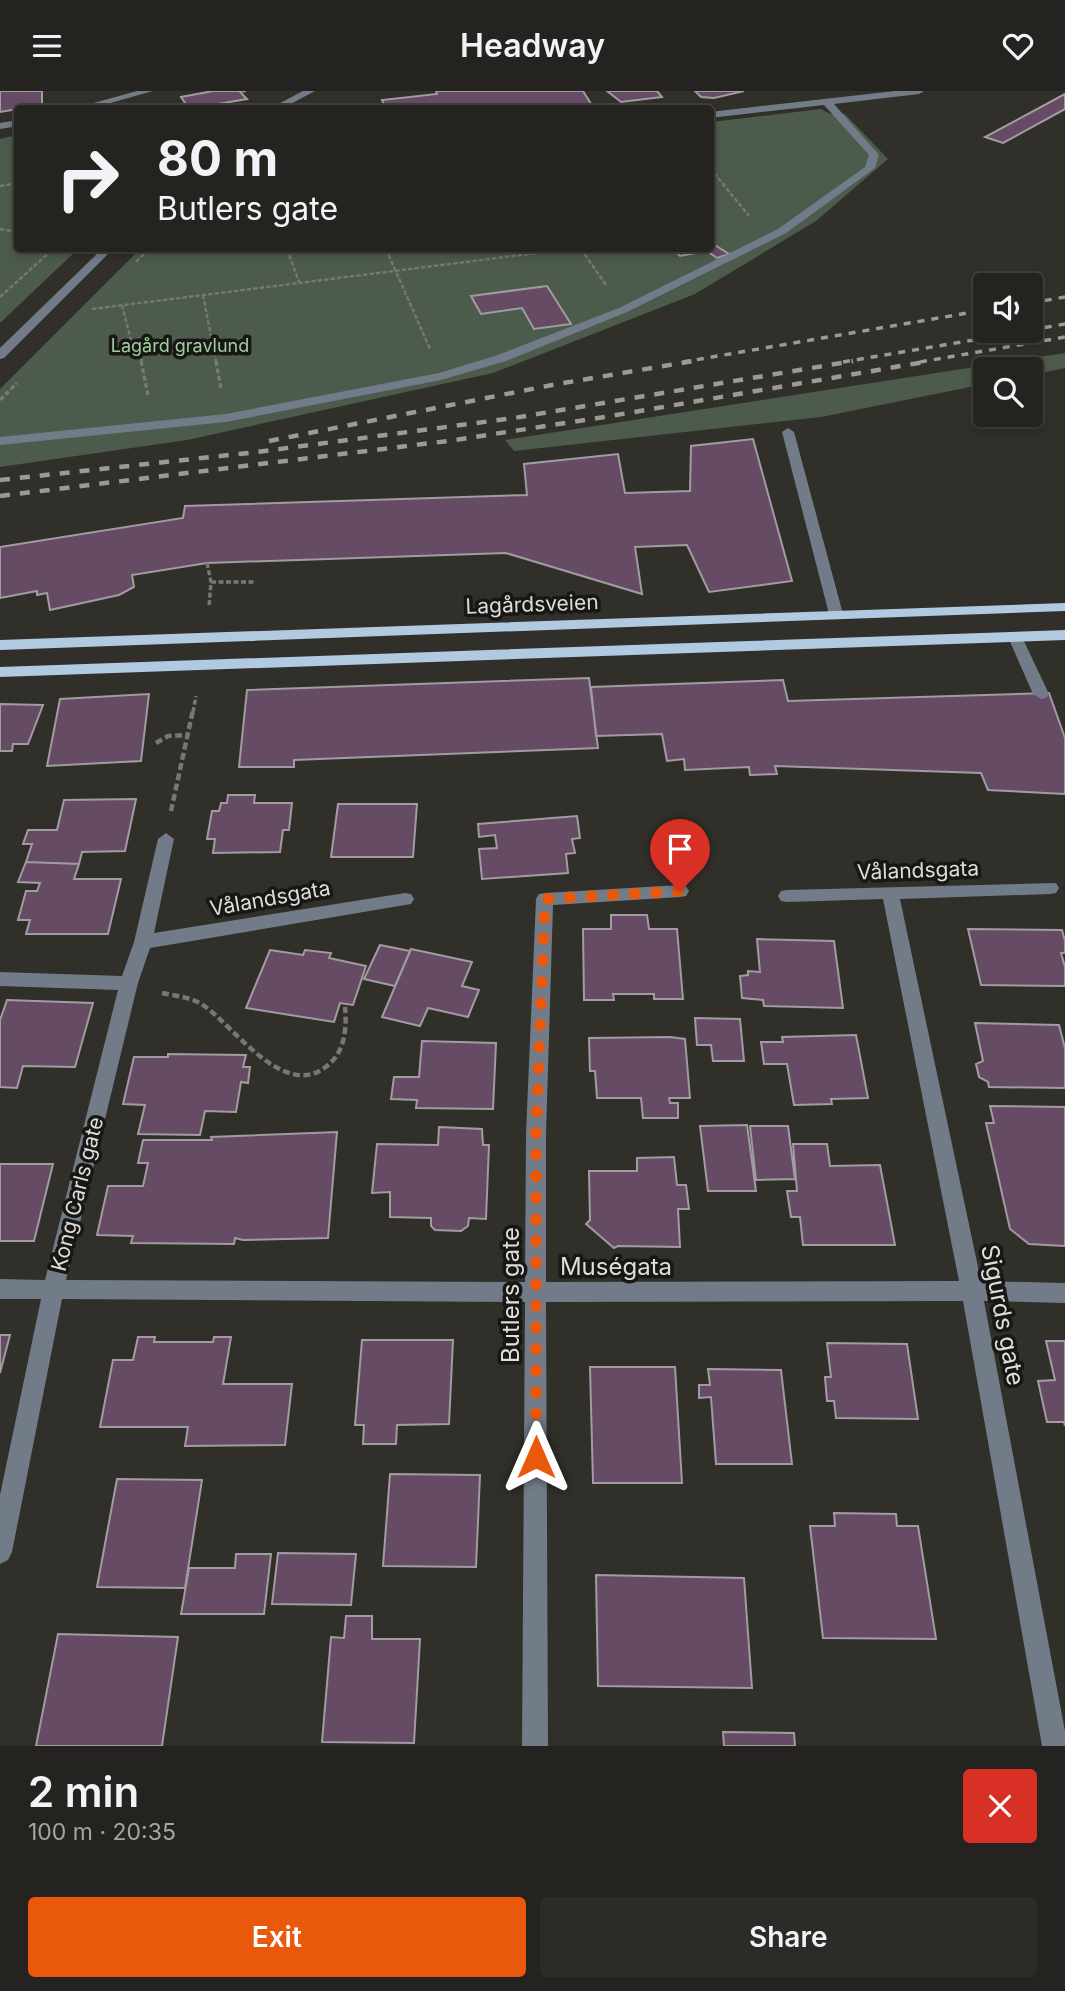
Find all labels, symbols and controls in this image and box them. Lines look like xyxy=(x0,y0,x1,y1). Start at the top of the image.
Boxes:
text: Headway xyxy=(460,26,605,65)
icon: menu xyxy=(28,27,66,65)
icon: heart xyxy=(999,27,1037,65)
text: 80 m xyxy=(157,129,278,188)
icon: right xyxy=(42,133,133,224)
text: Butlers gate xyxy=(157,189,338,228)
map controls xyxy=(973,273,1043,427)
button: sound xyxy=(973,273,1043,343)
park label: Lagård gravlund xyxy=(111,335,249,356)
button: search xyxy=(973,357,1043,427)
street label: Lagårdsveien xyxy=(465,589,599,619)
pin xyxy=(650,819,710,891)
icon: arrive xyxy=(661,830,699,868)
street label: Vålandsgata xyxy=(857,855,979,885)
street label: Vålandsgata xyxy=(208,875,332,921)
street label: Kong Carls gate xyxy=(46,1114,108,1274)
street label: Butlers gate xyxy=(496,1227,525,1363)
street label: Sigurds gate xyxy=(975,1242,1031,1388)
street label: Muségata xyxy=(560,1252,672,1281)
position arrow xyxy=(499,1420,573,1494)
text: 2 min xyxy=(28,1766,139,1817)
button: close xyxy=(963,1769,1037,1843)
text: 100 m · 20:35 xyxy=(28,1818,176,1846)
button: Exit xyxy=(28,1897,526,1977)
button: Share xyxy=(540,1897,1037,1977)

